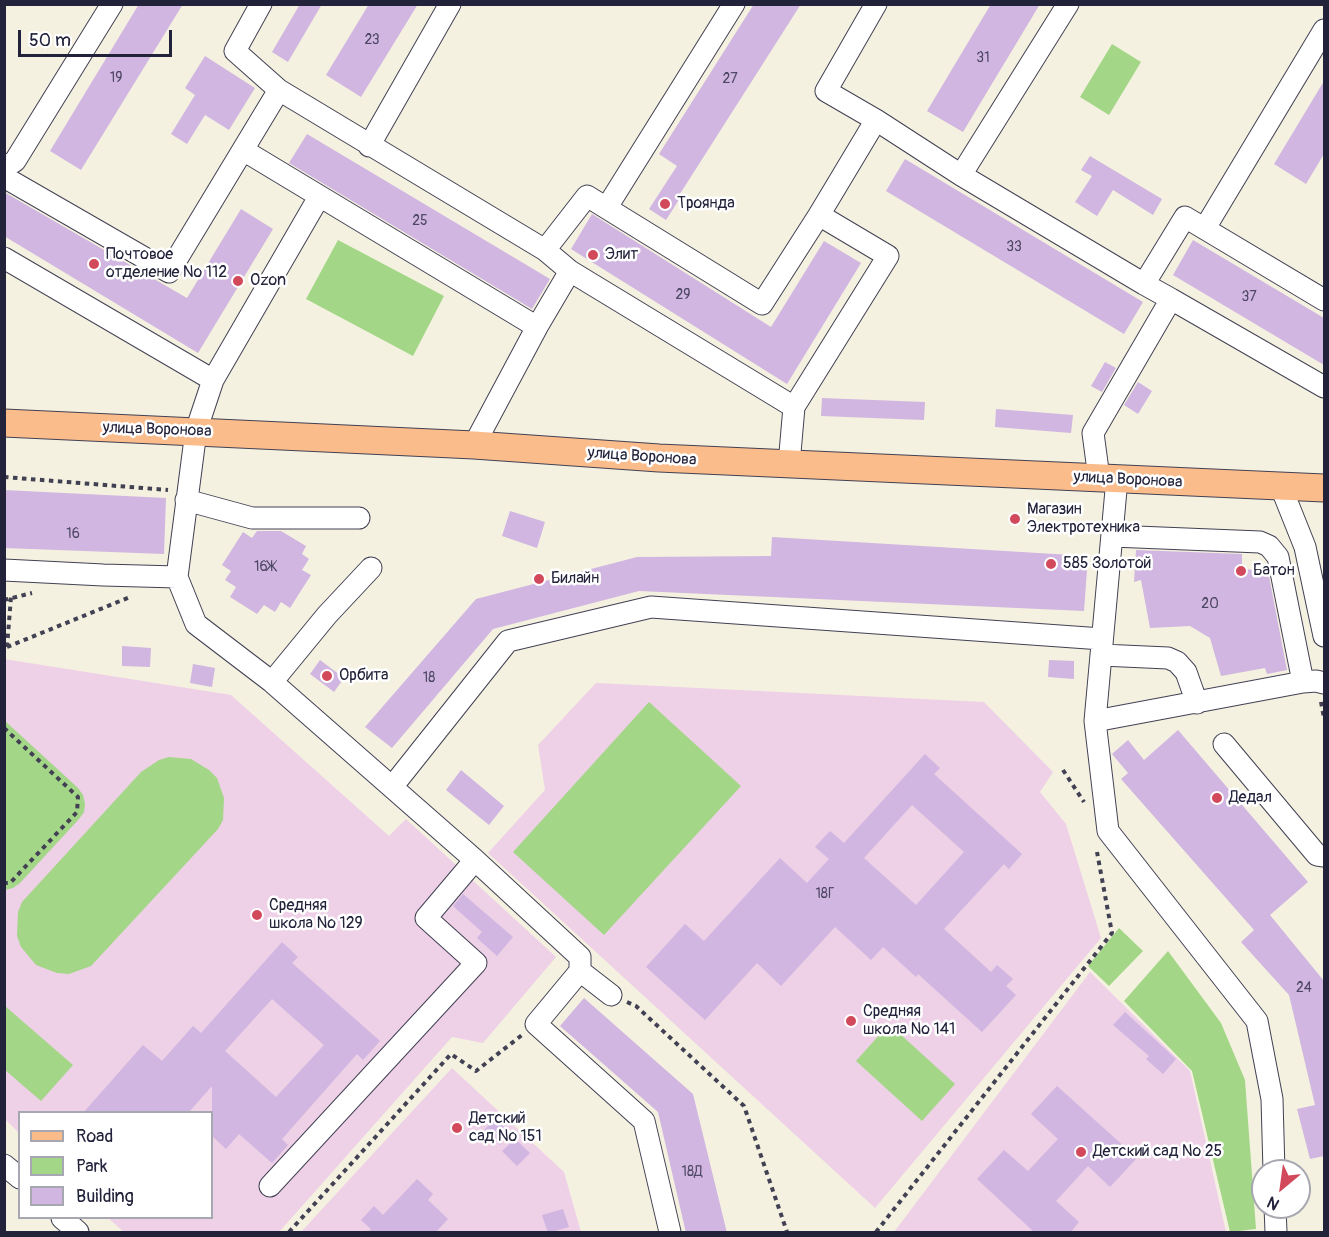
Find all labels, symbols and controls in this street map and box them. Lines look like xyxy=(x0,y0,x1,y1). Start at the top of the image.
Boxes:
scale bar xyxy=(21,18,176,56)
text: 50 m xyxy=(29,29,71,52)
house number: 23 xyxy=(364,32,380,48)
house number: 31 xyxy=(976,50,990,66)
house number: 19 xyxy=(110,70,122,86)
house number: 27 xyxy=(722,71,738,87)
place label: Троянда xyxy=(677,194,735,214)
marker: Троянда xyxy=(658,197,672,211)
house number: 25 xyxy=(412,213,428,229)
house number: 33 xyxy=(1006,239,1022,255)
place label: Почтовое отделение № 112 xyxy=(106,245,227,283)
place label: Элит xyxy=(605,245,638,265)
marker: Элит xyxy=(586,248,600,262)
marker: Почтовое отделение № 112 xyxy=(87,257,101,271)
place label: Ozon xyxy=(250,271,286,291)
marker: Ozon xyxy=(231,274,245,288)
house number: 29 xyxy=(675,287,691,303)
house number: 37 xyxy=(1241,289,1257,305)
street label: улица Воронова xyxy=(102,419,212,441)
street label: улица Воронова xyxy=(587,444,697,470)
street label: улица Воронова xyxy=(1073,468,1183,492)
place label: Магазин Электротехника xyxy=(1027,500,1140,538)
marker: Магазин Электротехника xyxy=(1008,512,1022,526)
house number: 16 xyxy=(66,526,80,542)
place label: 585 Золотой xyxy=(1063,554,1151,574)
marker: 585 Золотой xyxy=(1044,557,1058,571)
house number: 16Ж xyxy=(254,559,276,575)
place label: Батон xyxy=(1253,561,1295,581)
marker: Батон xyxy=(1234,564,1248,578)
place label: Билайн xyxy=(551,569,599,589)
marker: Билайн xyxy=(532,572,546,586)
house number: 20 xyxy=(1201,596,1219,612)
place label: Орбита xyxy=(339,666,388,686)
marker: Орбита xyxy=(320,669,334,683)
house number: 18 xyxy=(423,670,435,686)
place label: Дедал xyxy=(1229,788,1272,808)
marker: Дедал xyxy=(1210,791,1224,805)
house number: 18Г xyxy=(815,886,835,902)
place label: Средняя школа № 129 xyxy=(269,896,363,934)
marker: Средняя школа № 129 xyxy=(250,908,264,922)
house number: 24 xyxy=(1296,980,1312,996)
place label: Средняя школа № 141 xyxy=(863,1002,955,1040)
marker: Средняя школа № 141 xyxy=(844,1014,858,1028)
place label: Детский сад № 151 xyxy=(469,1109,542,1147)
legend xyxy=(18,1111,213,1219)
marker: Детский сад № 151 xyxy=(450,1121,464,1135)
text: Road xyxy=(76,1125,113,1148)
place label: Детский сад № 25 xyxy=(1093,1142,1222,1162)
marker: Детский сад № 25 xyxy=(1074,1145,1088,1159)
text: Park xyxy=(76,1155,108,1178)
north arrow xyxy=(1251,1159,1311,1219)
house number: 18Д xyxy=(682,1164,702,1180)
text: Building xyxy=(76,1185,134,1208)
text: N xyxy=(1264,1192,1283,1214)

